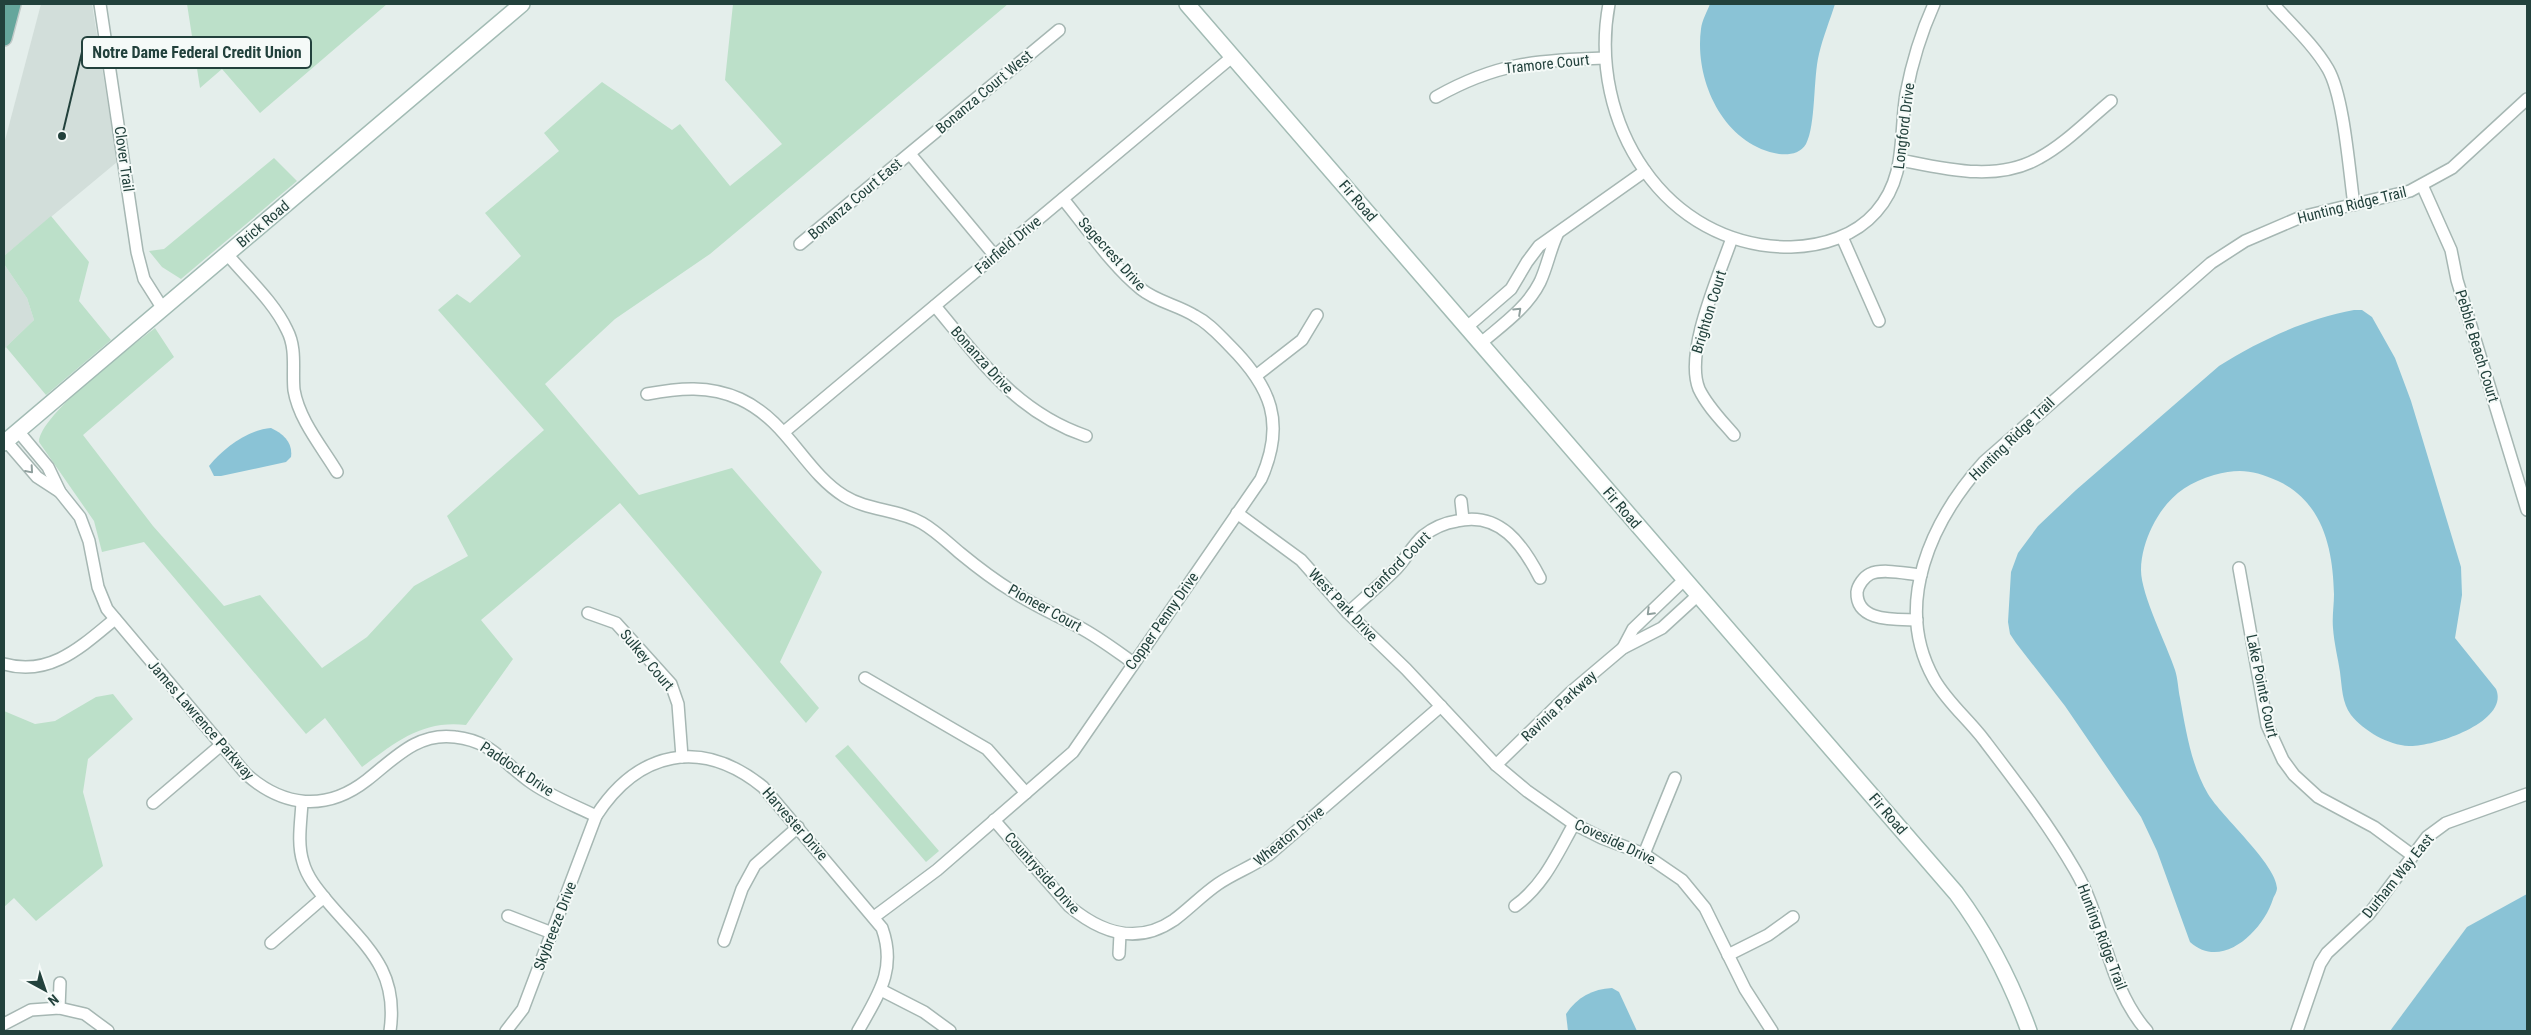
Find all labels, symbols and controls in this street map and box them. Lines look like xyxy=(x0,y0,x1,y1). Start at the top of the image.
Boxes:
callout: Notre Dame Federal Credit Union xyxy=(82,37,311,68)
text: Notre Dame Federal Credit Union xyxy=(92,43,302,62)
street label: Bonanza Court West xyxy=(932,46,1036,138)
street label: Tramore Court xyxy=(1504,51,1590,77)
street label: Longford Drive xyxy=(1890,82,1918,170)
street label: Clover Trail xyxy=(110,125,138,193)
street label: Bonanza Court East xyxy=(805,155,905,243)
street label: Fir Road xyxy=(1335,177,1381,225)
street label: Hunting Ridge Trail xyxy=(2296,183,2408,227)
street label: Brick Road xyxy=(233,197,293,251)
street label: Fairfield Drive xyxy=(971,212,1045,278)
street label: Sagecrest Drive xyxy=(1074,214,1150,294)
street label: Brighton Court xyxy=(1688,268,1730,356)
street label: Pebble Beach Court xyxy=(2451,288,2503,404)
one-way arrow xyxy=(1512,308,1521,317)
street label: Bonanza Drive xyxy=(947,323,1017,397)
street label: Hunting Ridge Trail xyxy=(1966,394,2058,484)
one-way arrow xyxy=(25,464,34,473)
street label: Fir Road xyxy=(1599,484,1645,532)
street label: Cranford Court xyxy=(1360,528,1434,602)
street label: West Park Drive xyxy=(1305,565,1381,645)
street label: Copper Penny Drive xyxy=(1122,569,1202,673)
street label: Pioneer Court xyxy=(1005,580,1085,636)
one-way arrow xyxy=(1647,606,1656,615)
street label: Sulkey Court xyxy=(616,626,678,694)
street label: Lake Pointe Court xyxy=(2242,633,2282,739)
street label: James Lawrence Parkway xyxy=(144,656,258,784)
street label: Ravinia Parkway xyxy=(1518,667,1600,745)
street label: Paddock Drive xyxy=(477,738,557,800)
street label: Harvester Drive xyxy=(758,784,832,864)
street label: Fir Road xyxy=(1865,790,1911,838)
street label: Wheaton Drive xyxy=(1250,802,1328,870)
street label: Coveside Drive xyxy=(1572,815,1658,869)
street label: Countryside Drive xyxy=(1000,828,1084,918)
street label: Durham Way East xyxy=(2358,830,2438,922)
street label: Skybreeze Drive xyxy=(530,879,580,973)
street label: Hunting Ridge Trail xyxy=(2074,882,2130,992)
north arrow xyxy=(20,965,70,1015)
text: N xyxy=(45,991,62,1009)

